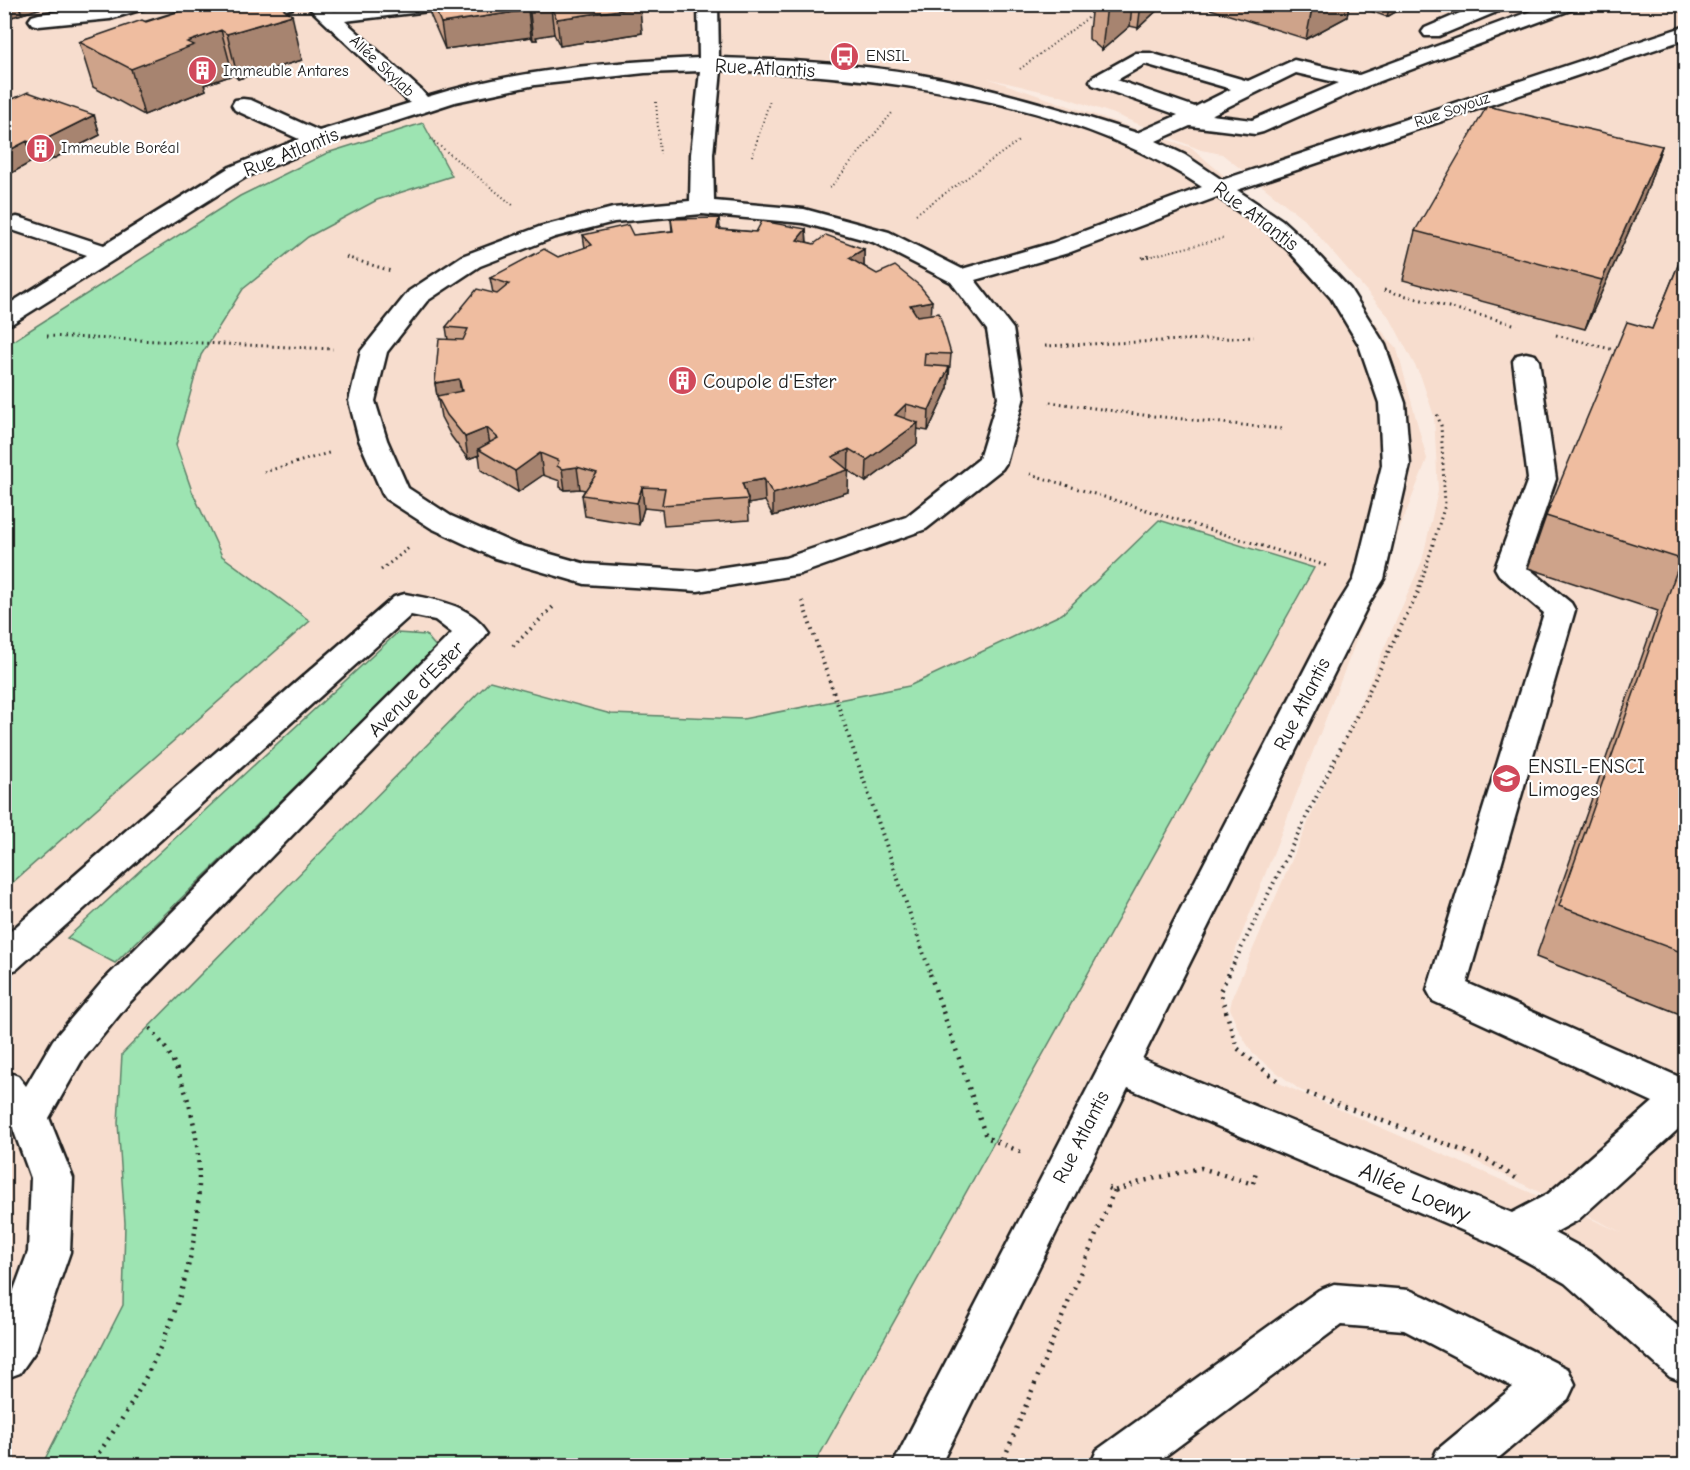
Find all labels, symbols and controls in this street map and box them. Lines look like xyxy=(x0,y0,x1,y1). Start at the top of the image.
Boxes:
street label: Allée Skylab xyxy=(346,32,418,100)
bus stop icon: ENSIL xyxy=(829,40,861,72)
place label: ENSIL xyxy=(866,47,909,65)
street label: Rue Atlantis xyxy=(714,54,816,82)
building icon: Immeuble Antares xyxy=(186,55,218,87)
place label: Immeuble Antares xyxy=(223,62,349,80)
street label: Rue Soyouz xyxy=(1412,89,1492,131)
street label: Rue Atlantis xyxy=(240,123,342,181)
building icon: Immeuble Boréal xyxy=(24,132,56,164)
place label: Immeuble Boréal xyxy=(61,139,179,157)
street label: Rue Atlantis xyxy=(1209,177,1303,255)
building icon: Coupole d'Ester xyxy=(666,365,698,397)
place label: Coupole d'Ester xyxy=(703,370,836,393)
street label: Avenue d'Ester xyxy=(363,636,469,742)
street label: Rue Atlantis xyxy=(1269,654,1335,754)
place label: ENSIL-ENSCI Limoges xyxy=(1528,755,1645,801)
school or university icon: ENSIL-ENSCI Limoges xyxy=(1491,762,1523,794)
street label: Rue Atlantis xyxy=(1048,1087,1114,1187)
street label: Allée Loewy xyxy=(1355,1156,1475,1228)

